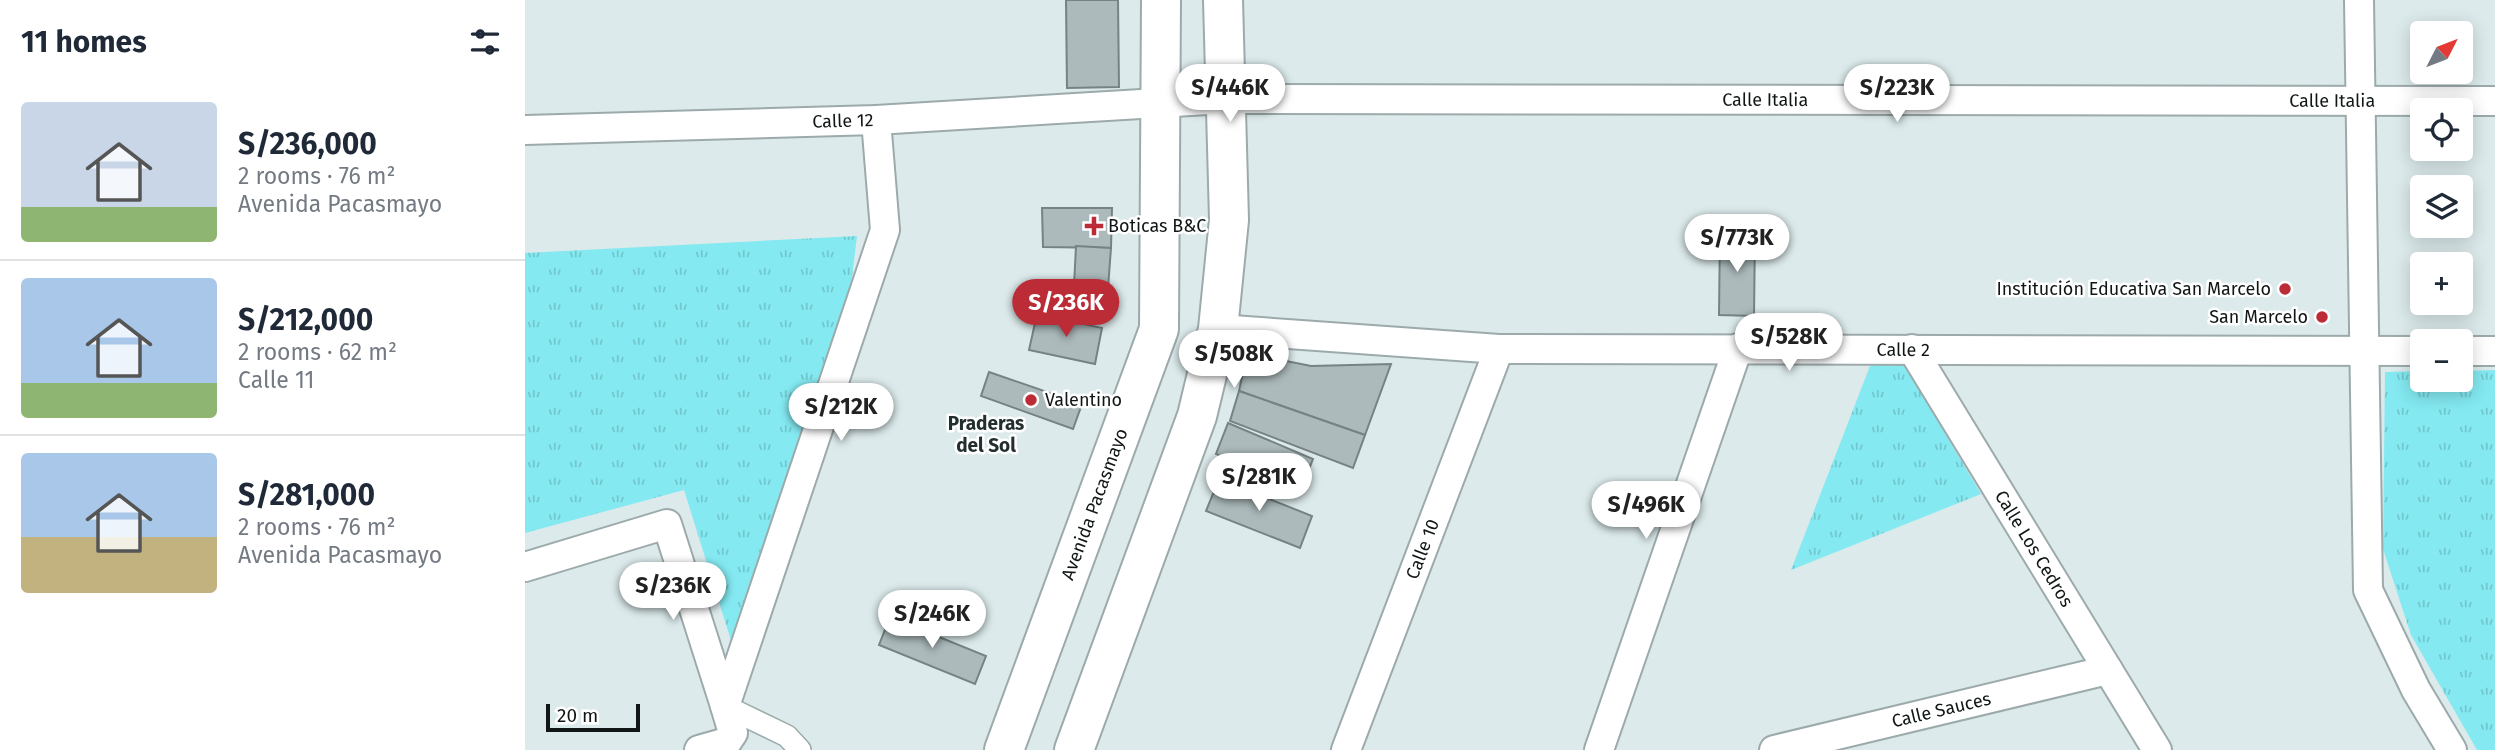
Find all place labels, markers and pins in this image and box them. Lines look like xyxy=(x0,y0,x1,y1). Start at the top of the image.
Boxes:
pin: S/446K xyxy=(1173,64,1287,124)
pin: S/223K xyxy=(1840,64,1954,124)
place label: Boticas B&C xyxy=(1108,215,1206,237)
pin: S/773K xyxy=(1680,215,1794,274)
marker: Boticas B&C xyxy=(1086,218,1102,234)
place label: Institución Educativa San Marcelo xyxy=(1996,278,2271,300)
pin: S/236K xyxy=(1009,280,1123,339)
marker: Institución Educativa San Marcelo xyxy=(2277,281,2293,297)
place label: San Marcelo xyxy=(2209,306,2308,328)
marker: San Marcelo xyxy=(2314,309,2330,325)
pin: S/528K xyxy=(1732,314,1846,373)
pin: S/508K xyxy=(1177,330,1291,390)
pin: S/212K xyxy=(784,384,898,443)
place label: Valentino xyxy=(1045,389,1122,411)
marker: Valentino xyxy=(1023,392,1039,408)
pin: S/281K xyxy=(1202,454,1316,513)
pin: S/496K xyxy=(1589,482,1703,541)
pin: S/236K xyxy=(616,562,730,622)
pin: S/246K xyxy=(875,590,989,650)

